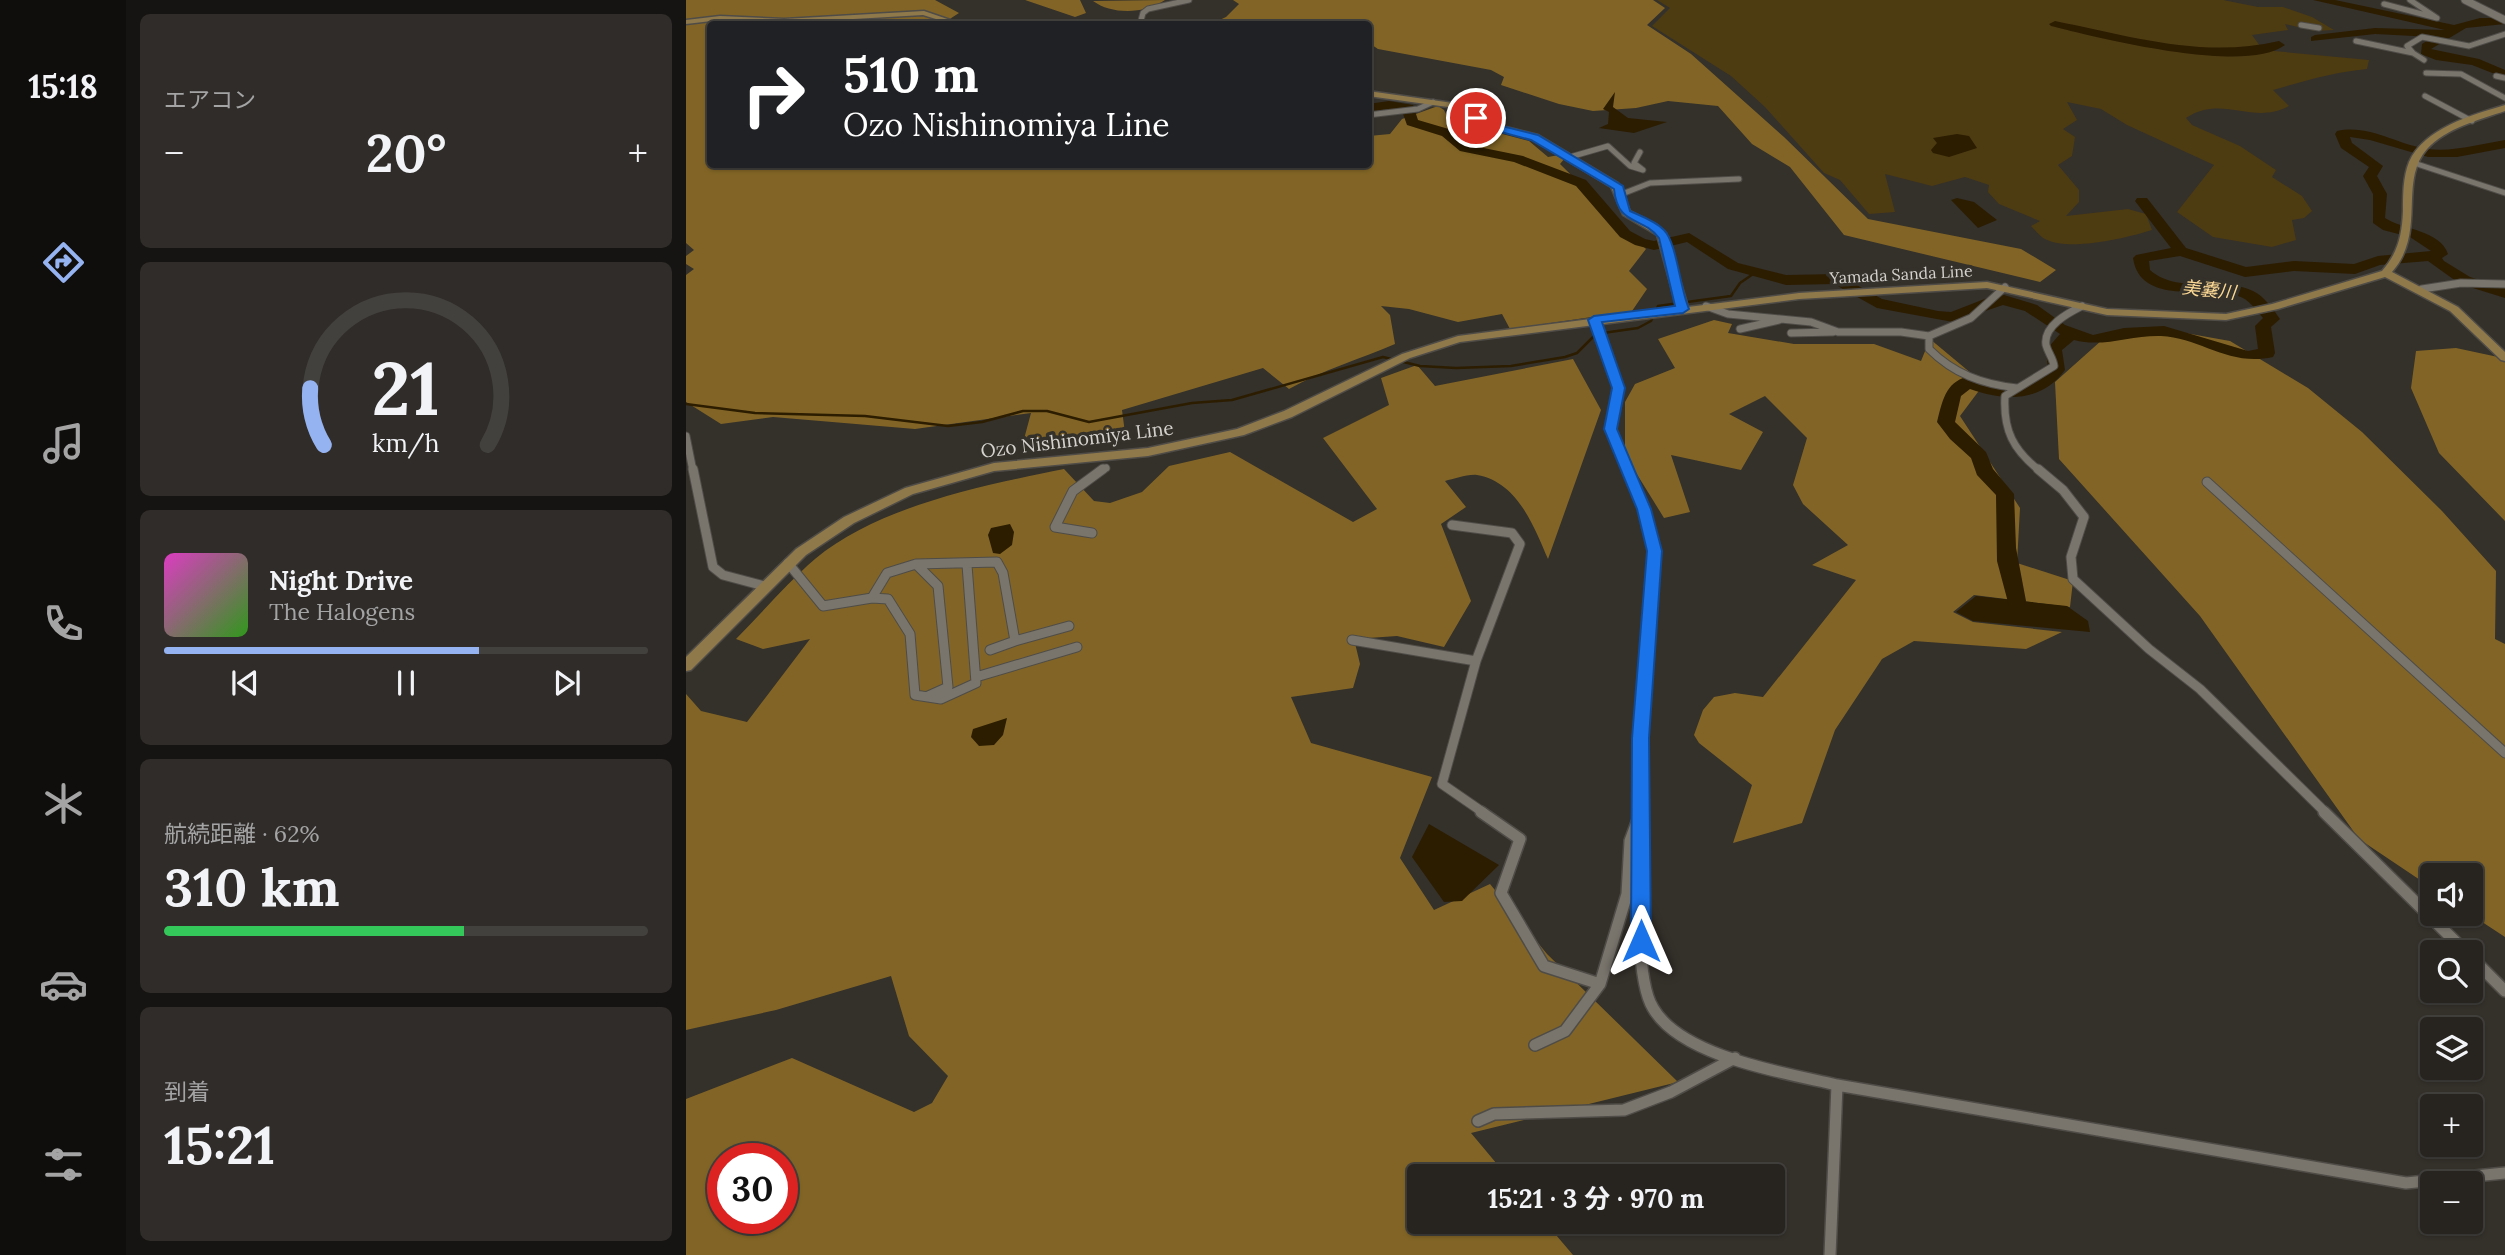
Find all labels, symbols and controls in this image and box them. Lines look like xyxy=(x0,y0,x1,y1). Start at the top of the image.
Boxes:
text: 510 m xyxy=(843,43,979,105)
icon: right xyxy=(728,49,819,140)
text: 15:18 xyxy=(28,66,98,107)
text: エアコン xyxy=(164,85,256,114)
pin xyxy=(1446,88,1506,148)
icon: arrive xyxy=(1457,99,1495,137)
text: Ozo Nishinomiya Line xyxy=(843,104,1170,145)
text: 20° xyxy=(366,120,446,186)
text: − xyxy=(164,129,184,177)
text: + xyxy=(628,129,648,177)
icon: directions xyxy=(39,238,88,287)
street label: Yamada Sanda Line xyxy=(1828,260,1973,288)
water label: 美嚢川 xyxy=(2181,275,2239,304)
text: 21 xyxy=(372,343,440,436)
street label: Ozo Nishinomiya Line xyxy=(979,415,1175,463)
icon: music xyxy=(39,419,88,468)
text: km/h xyxy=(372,427,440,459)
text: Night Drive xyxy=(269,564,413,597)
text: The Halogens xyxy=(269,597,415,626)
icon: phone xyxy=(39,599,88,648)
icon: previous xyxy=(226,664,264,702)
icon: pause xyxy=(387,664,425,702)
icon: next xyxy=(548,664,586,702)
icon: climate xyxy=(39,779,88,828)
text: 航続距離 · 62% xyxy=(164,819,320,848)
text: 310 km xyxy=(164,854,340,920)
map controls xyxy=(2420,863,2483,1234)
button: sound xyxy=(2420,863,2483,926)
position arrow xyxy=(1604,904,1678,978)
button: search xyxy=(2420,940,2483,1003)
icon: car xyxy=(39,960,88,1009)
button: layers xyxy=(2420,1017,2483,1080)
text: 到着 xyxy=(164,1077,210,1106)
button: + xyxy=(2420,1094,2483,1157)
text: 15:21 xyxy=(164,1112,275,1178)
icon: filters xyxy=(39,1140,88,1189)
speed limit sign: 30 xyxy=(707,1143,798,1234)
button: − xyxy=(2420,1171,2483,1234)
text: 15:21 · 3 分 · 970 m xyxy=(1488,1182,1704,1215)

